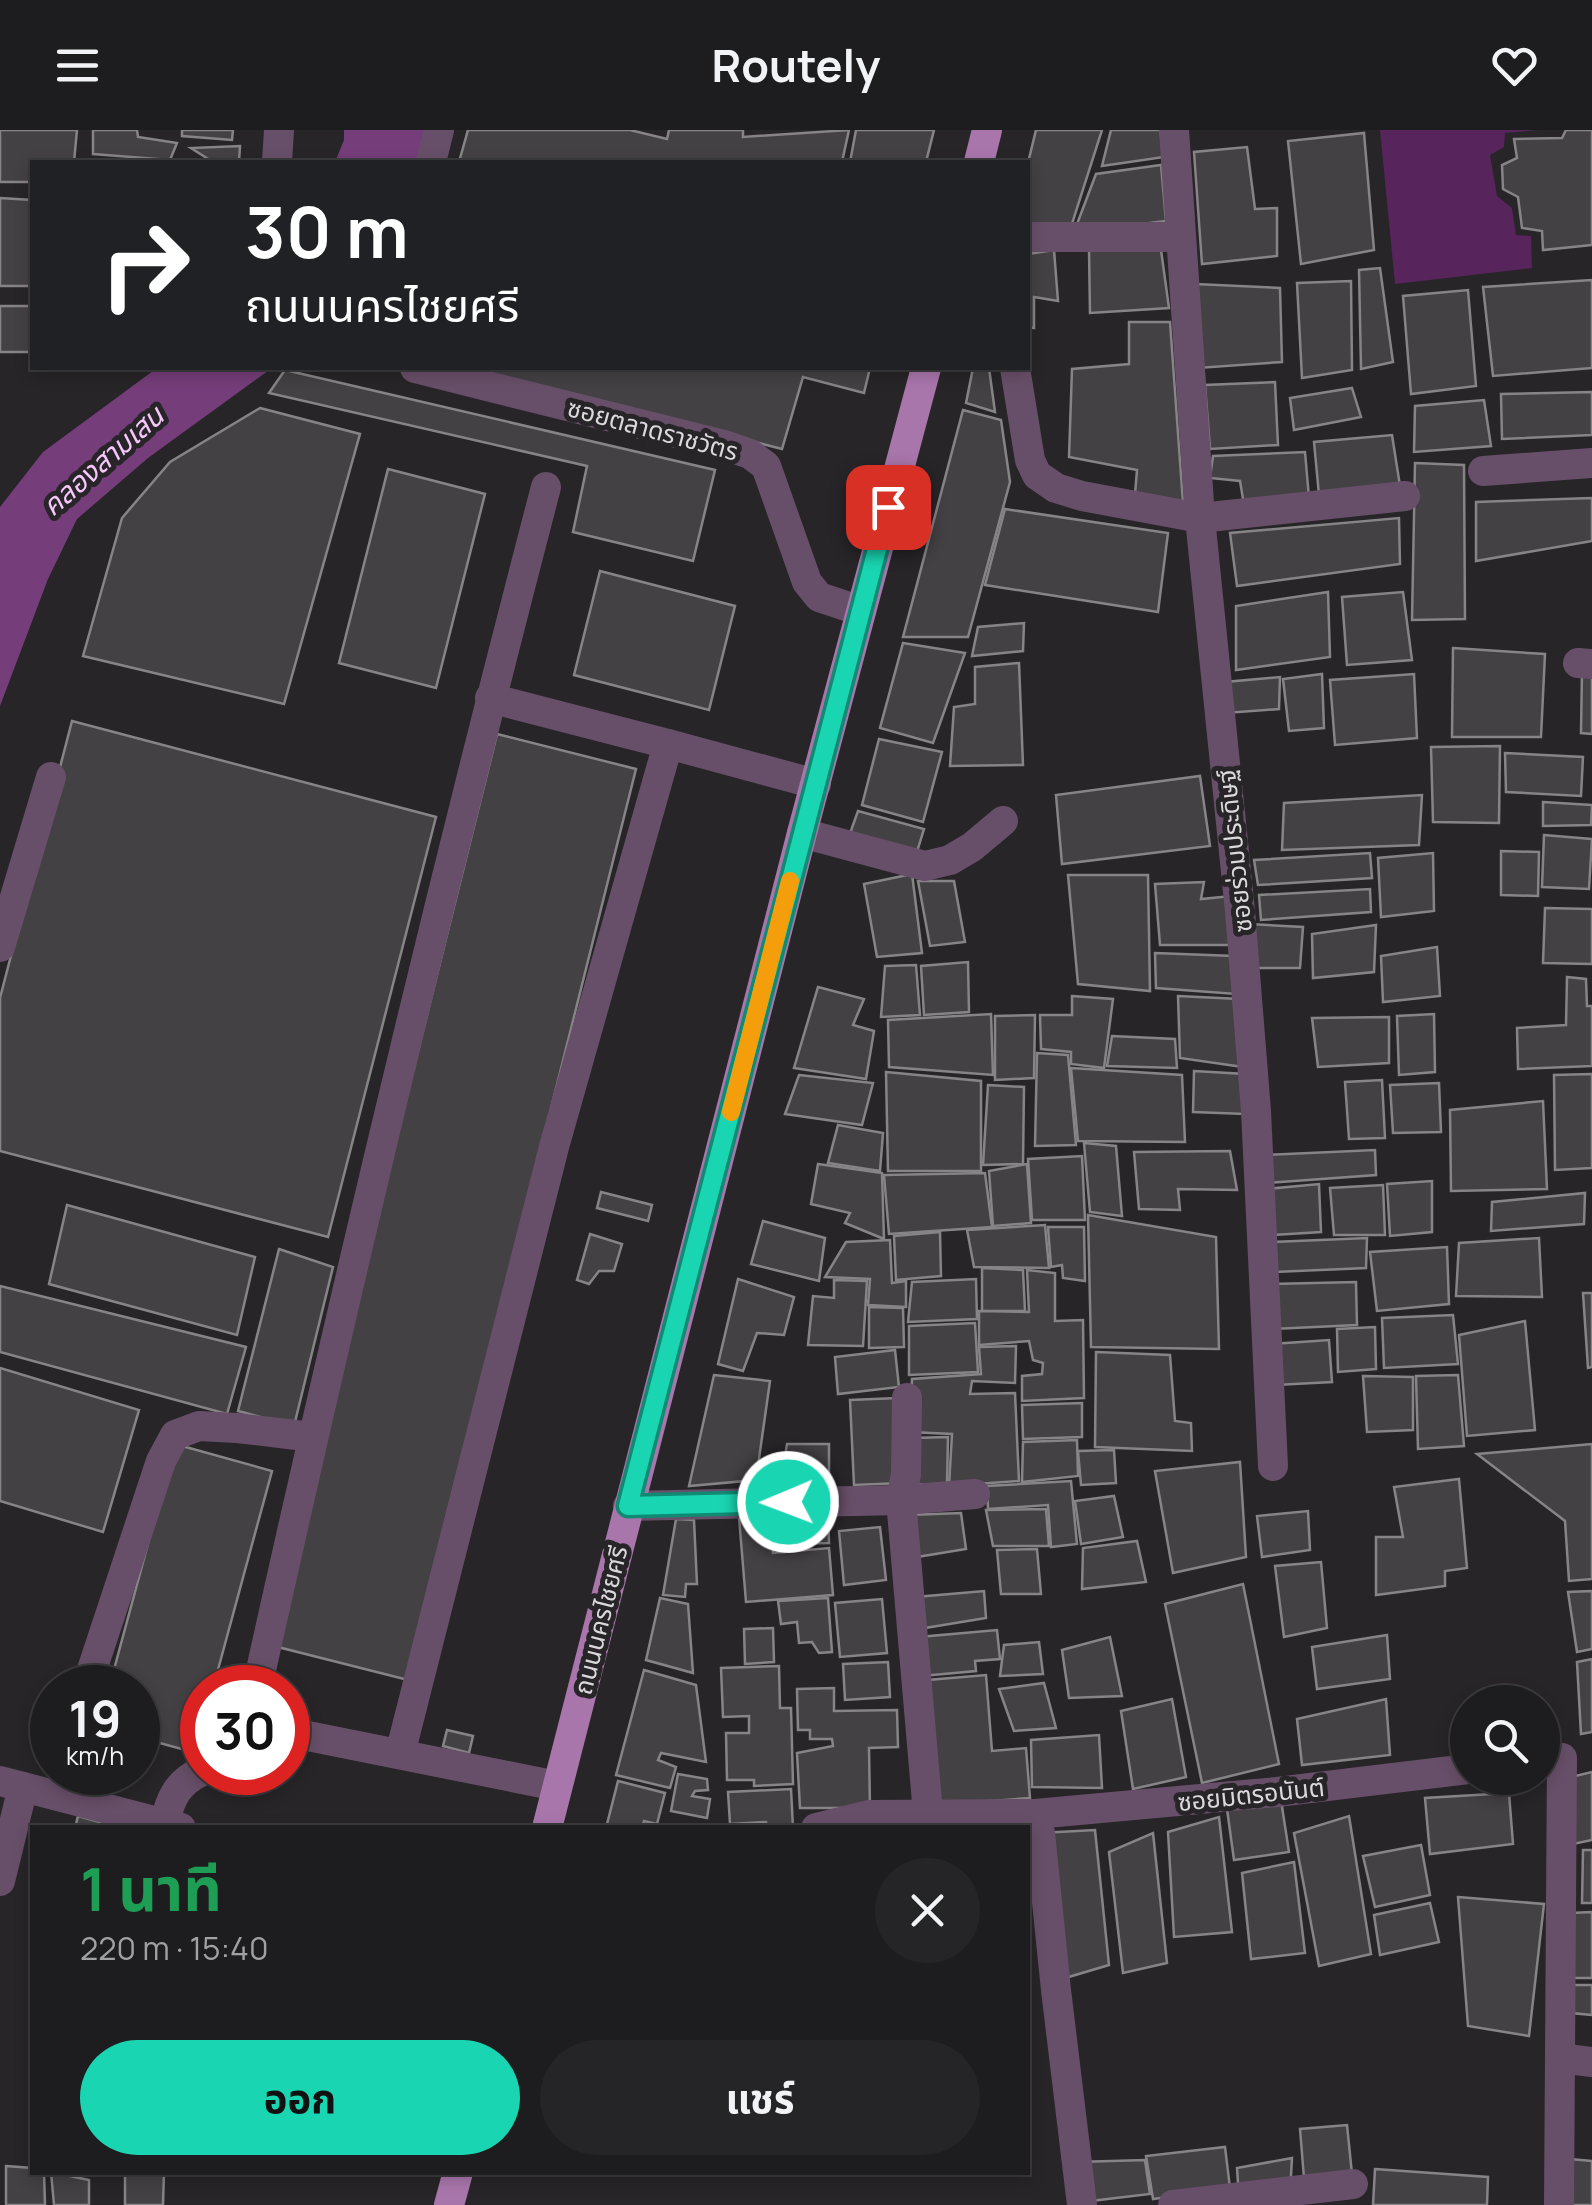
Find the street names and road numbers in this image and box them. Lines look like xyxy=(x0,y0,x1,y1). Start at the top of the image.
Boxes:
street label: ซอยตลาดราชวัตร xyxy=(564,389,742,469)
street label: ซอยร่วมประดิษฐ์ xyxy=(1208,768,1260,934)
street label: ถนนนครไชยศรี xyxy=(565,1542,635,1698)
street label: ซอยมิตรอนันต์ xyxy=(1176,1769,1326,1819)

